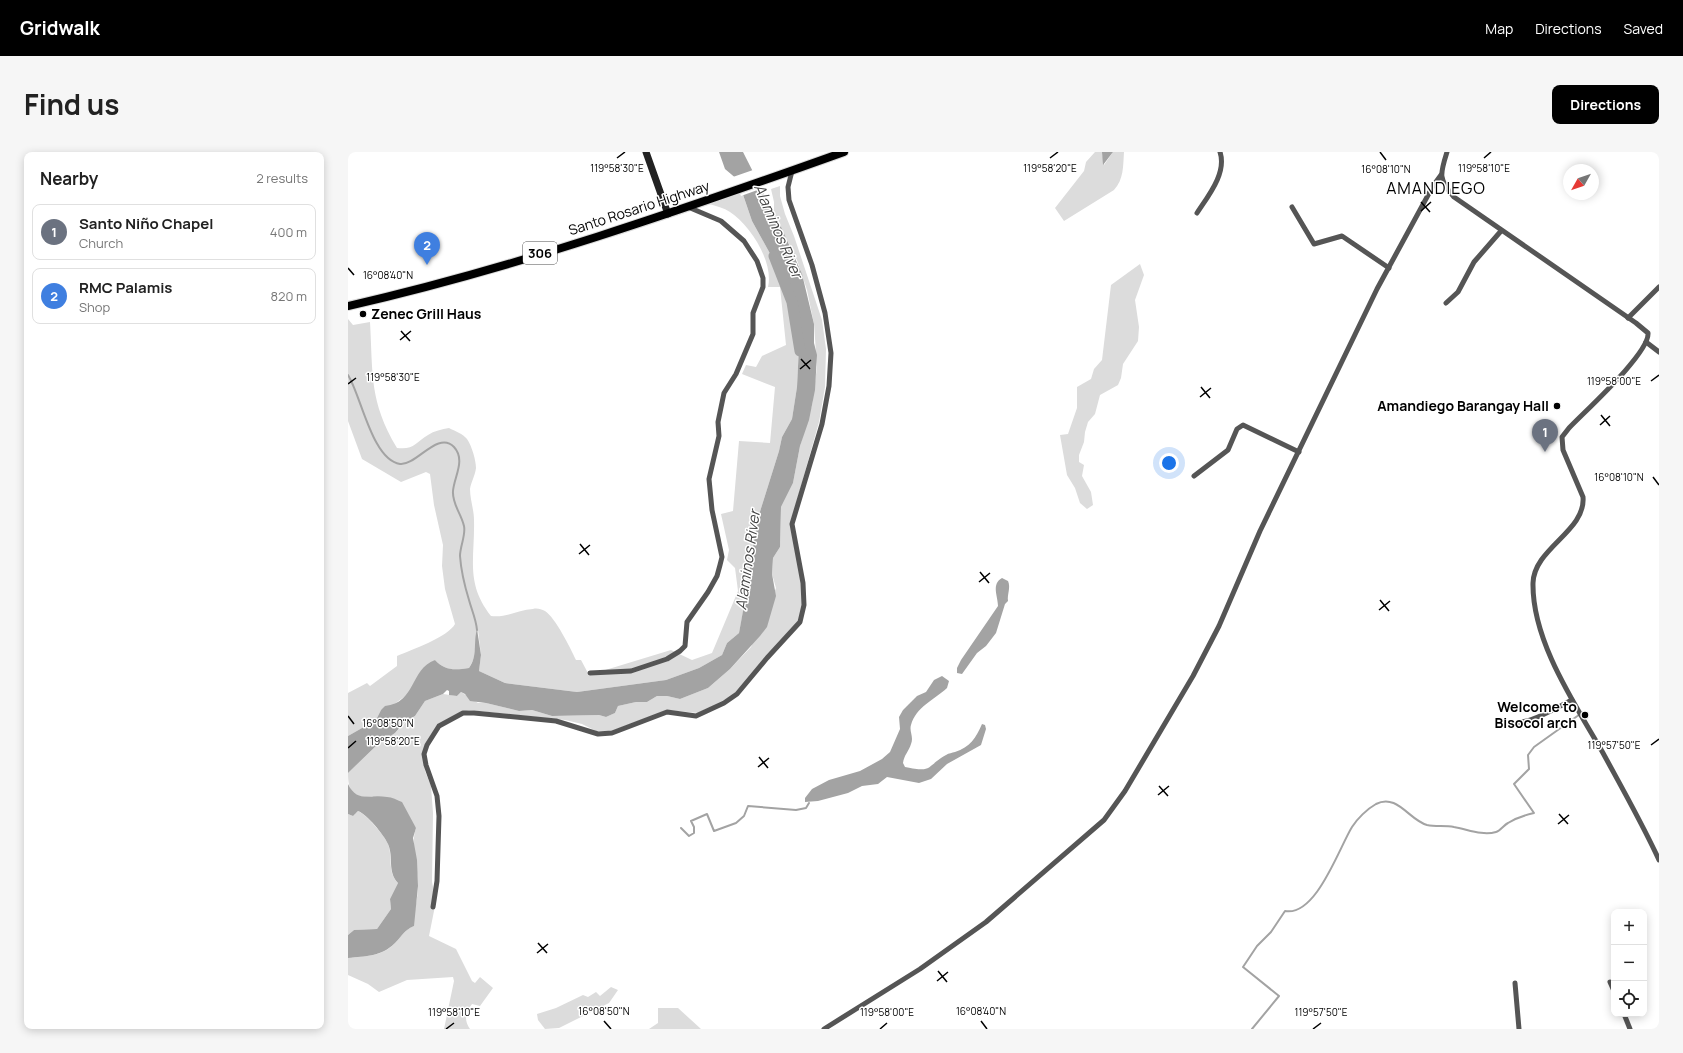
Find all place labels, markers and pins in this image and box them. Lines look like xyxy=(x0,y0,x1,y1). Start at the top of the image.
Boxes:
pin: 2 xyxy=(414,232,440,265)
place label: Zenec Grill Haus xyxy=(371,304,482,323)
marker: Zenec Grill Haus xyxy=(358,309,368,319)
place label: Amandiego Barangay Hall xyxy=(1377,396,1549,415)
marker: Amandiego Barangay Hall xyxy=(1552,401,1562,411)
pin: 1 xyxy=(1532,419,1558,452)
place label: Welcome to Bisocol arch xyxy=(1494,697,1577,732)
marker: Welcome to Bisocol arch xyxy=(1580,710,1590,720)

